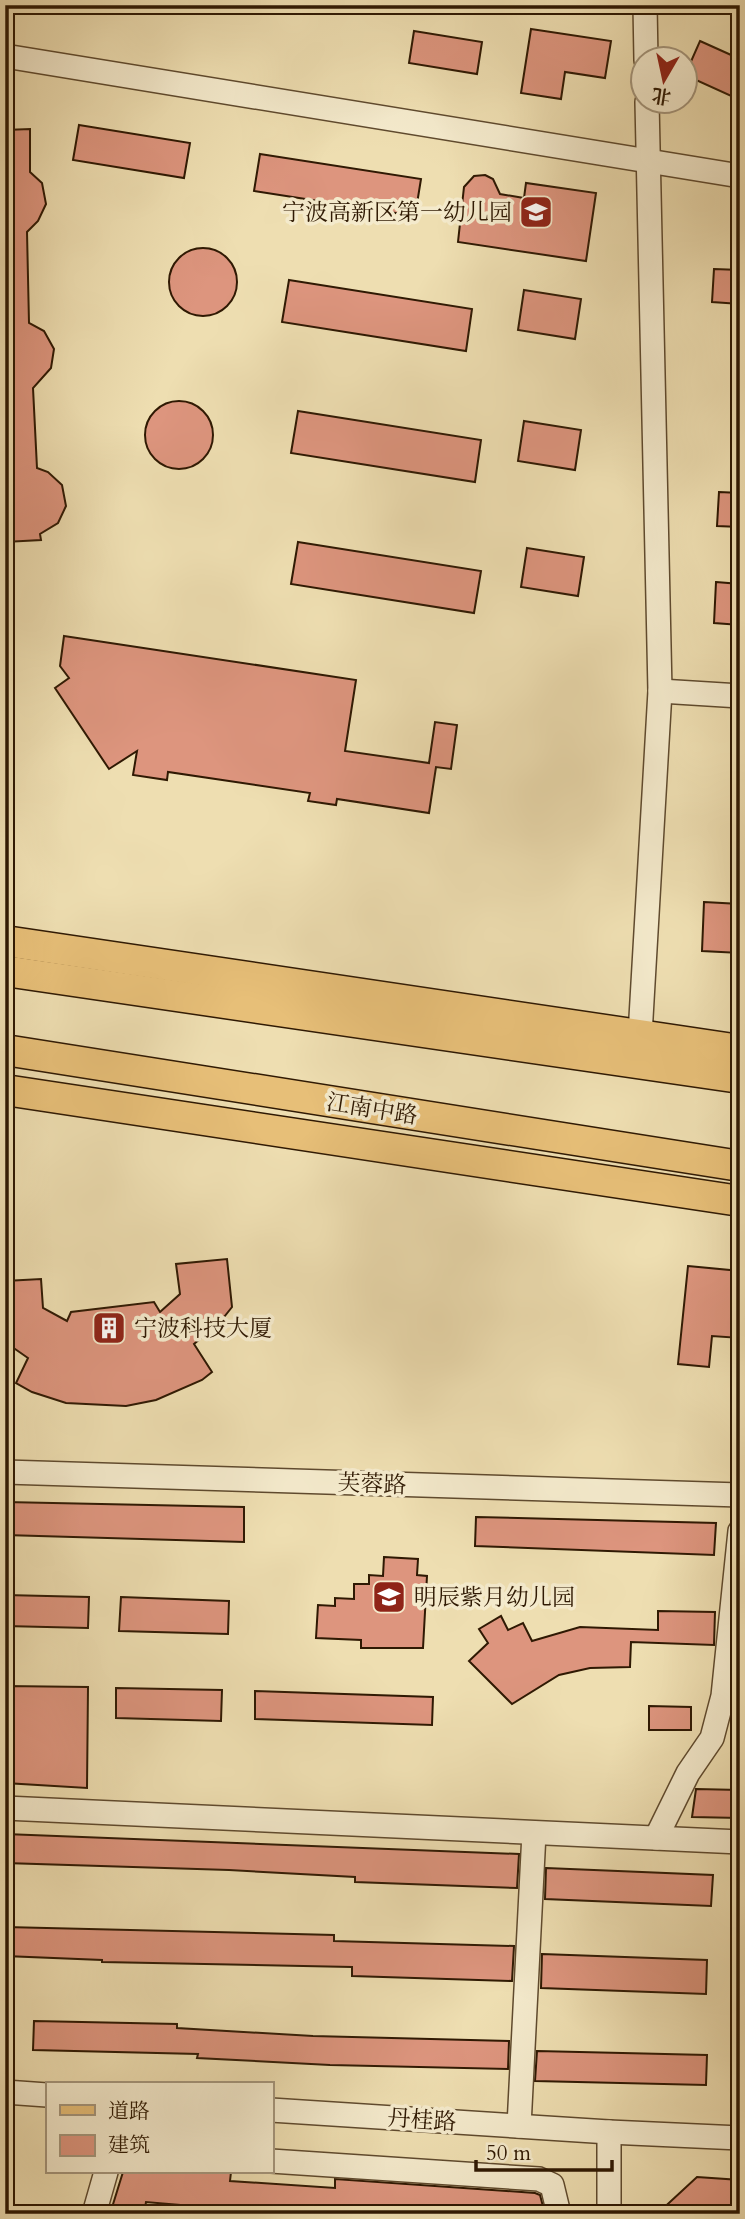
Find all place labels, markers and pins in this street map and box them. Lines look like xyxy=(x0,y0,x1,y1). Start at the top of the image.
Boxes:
school or university icon: 宁波高新区第一幼儿园 xyxy=(517,193,555,231)
place label: 宁波高新区第一幼儿园 xyxy=(282,197,512,228)
building icon: 宁波科技大厦 xyxy=(90,1309,128,1347)
place label: 宁波科技大厦 xyxy=(134,1313,272,1344)
school or university icon: 明辰紫月幼儿园 xyxy=(370,1578,408,1616)
place label: 明辰紫月幼儿园 xyxy=(414,1582,575,1613)

